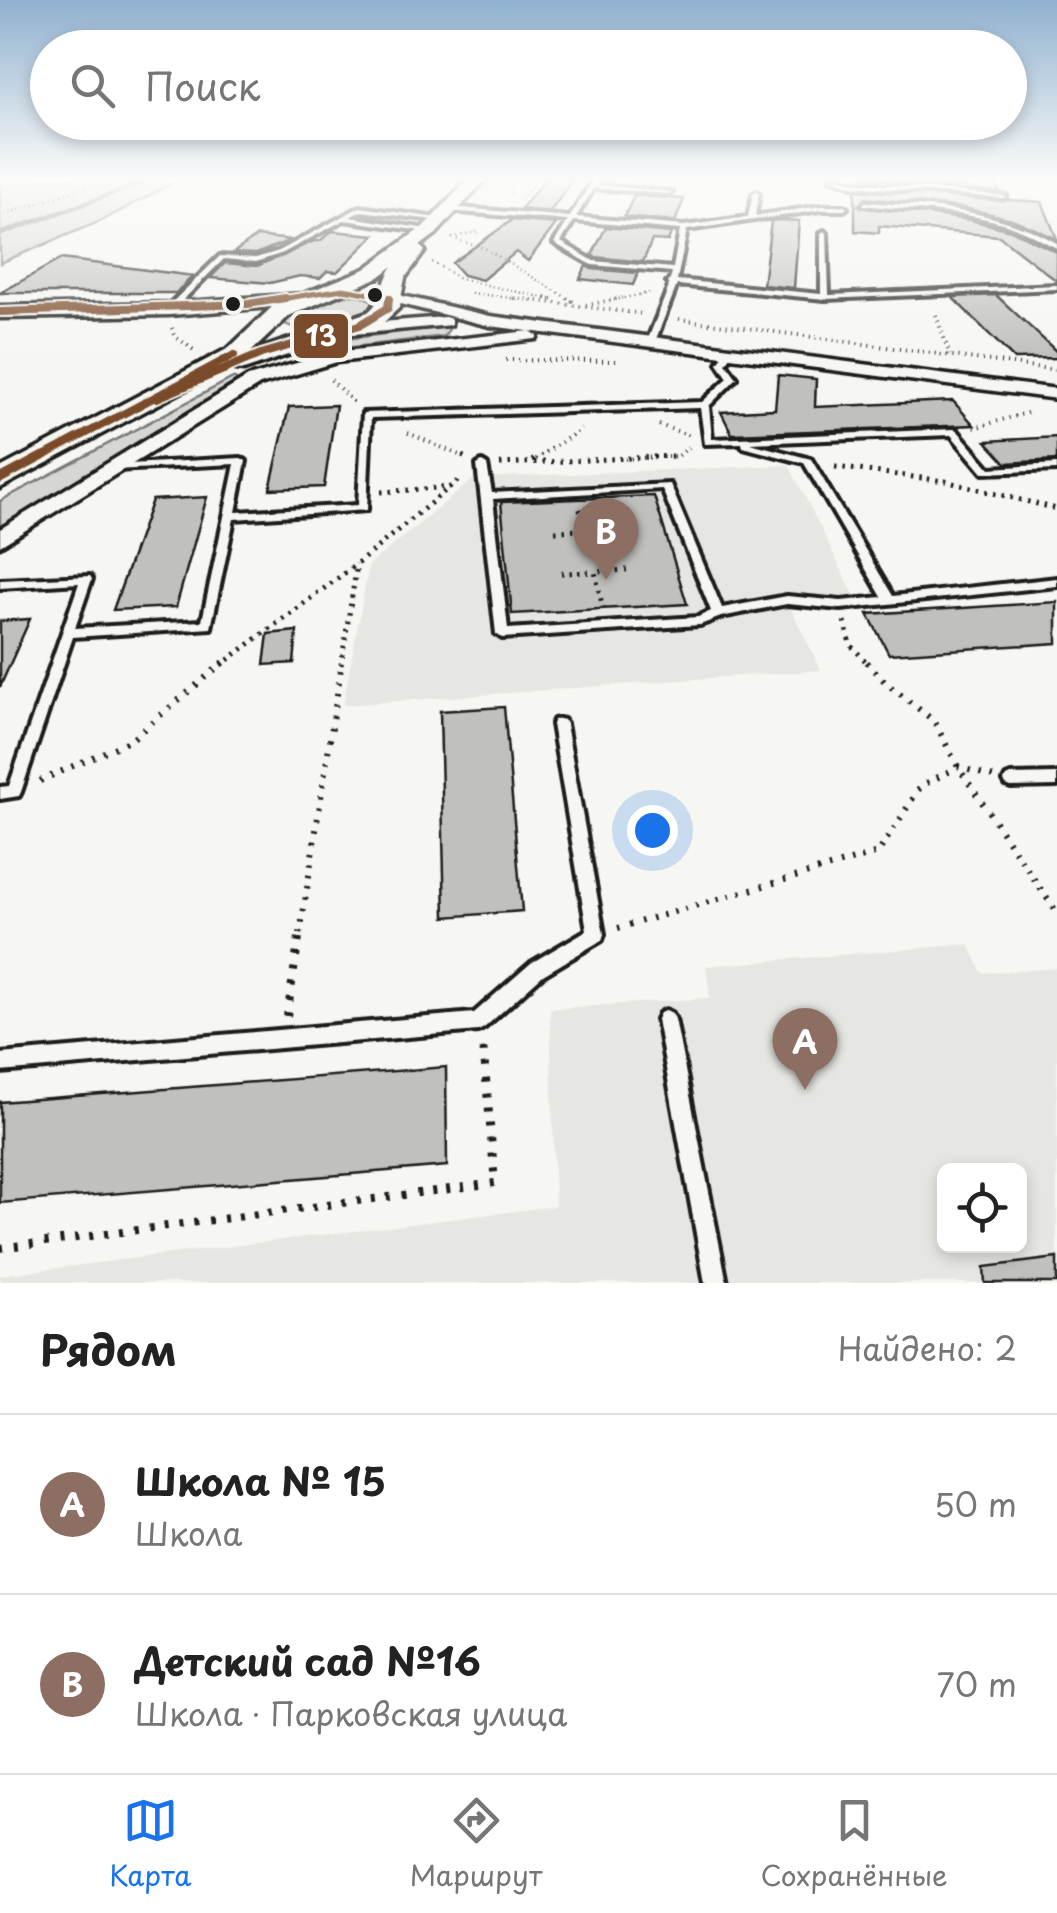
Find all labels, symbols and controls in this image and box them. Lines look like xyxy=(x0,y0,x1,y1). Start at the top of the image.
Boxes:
search box xyxy=(30,30,1027,140)
text: Поиск xyxy=(145,57,260,114)
icon: search xyxy=(65,58,120,113)
unlabelled marker xyxy=(365,285,385,305)
unlabelled marker xyxy=(223,294,243,314)
line badge: 13 xyxy=(292,312,350,360)
text: 13 xyxy=(305,313,337,356)
pin: B xyxy=(574,498,638,580)
your location xyxy=(627,805,678,856)
pin: A xyxy=(772,1008,838,1090)
map controls xyxy=(937,1163,1027,1253)
button: locate xyxy=(937,1163,1027,1253)
text: Рядом xyxy=(40,1317,177,1380)
text: Найдено: 2 xyxy=(838,1324,1017,1372)
text: Школа № 15 xyxy=(135,1452,386,1509)
text: A xyxy=(60,1480,85,1528)
text: 50 m xyxy=(934,1480,1017,1528)
text: Школа xyxy=(135,1509,242,1557)
text: Детский сад №16 xyxy=(135,1632,481,1689)
text: B xyxy=(62,1660,83,1708)
text: 70 m xyxy=(937,1660,1017,1708)
text: Школа · Парковская улица xyxy=(135,1689,567,1737)
tab: Карта xyxy=(109,1793,191,1896)
tab: Маршрут xyxy=(410,1793,542,1896)
tab: Сохранённые xyxy=(761,1793,948,1896)

